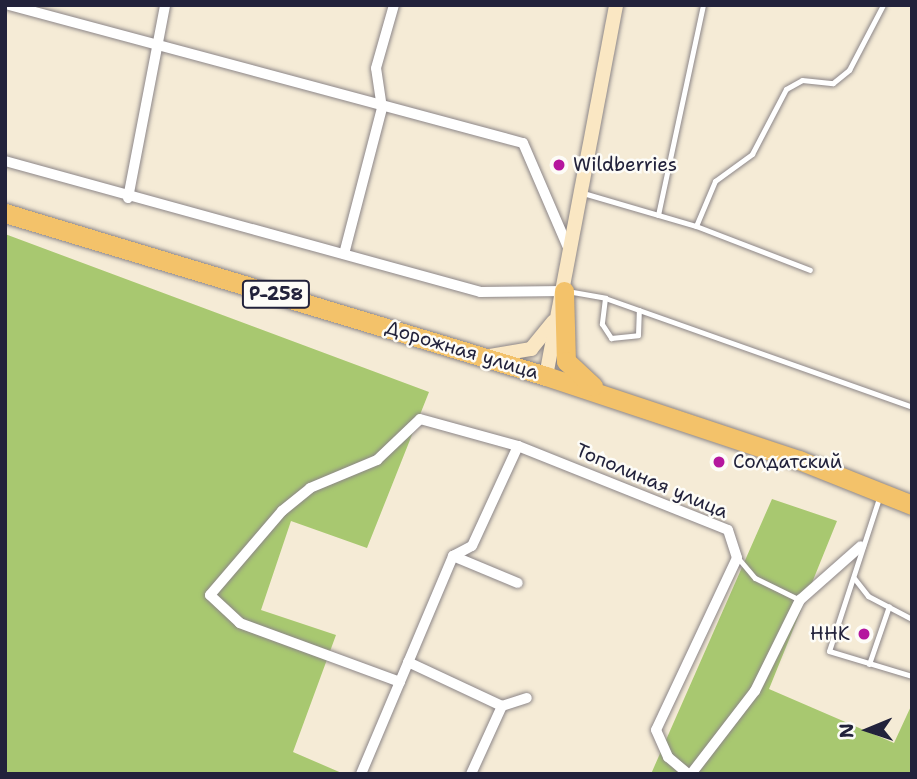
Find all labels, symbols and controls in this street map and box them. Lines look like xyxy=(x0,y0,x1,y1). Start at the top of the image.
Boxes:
place label: Wildberries xyxy=(573,154,677,176)
marker: Wildberries xyxy=(551,157,567,173)
road number: Р-258 xyxy=(241,280,311,308)
street label: Дорожная улица xyxy=(383,316,541,384)
street label: Тополиная улица xyxy=(572,439,732,523)
place label: Солдатский xyxy=(733,451,842,473)
marker: Солдатский xyxy=(711,454,727,470)
place label: ННК xyxy=(810,623,850,645)
marker: ННК xyxy=(856,626,872,642)
north arrow xyxy=(833,695,903,765)
text: N xyxy=(834,723,859,739)

